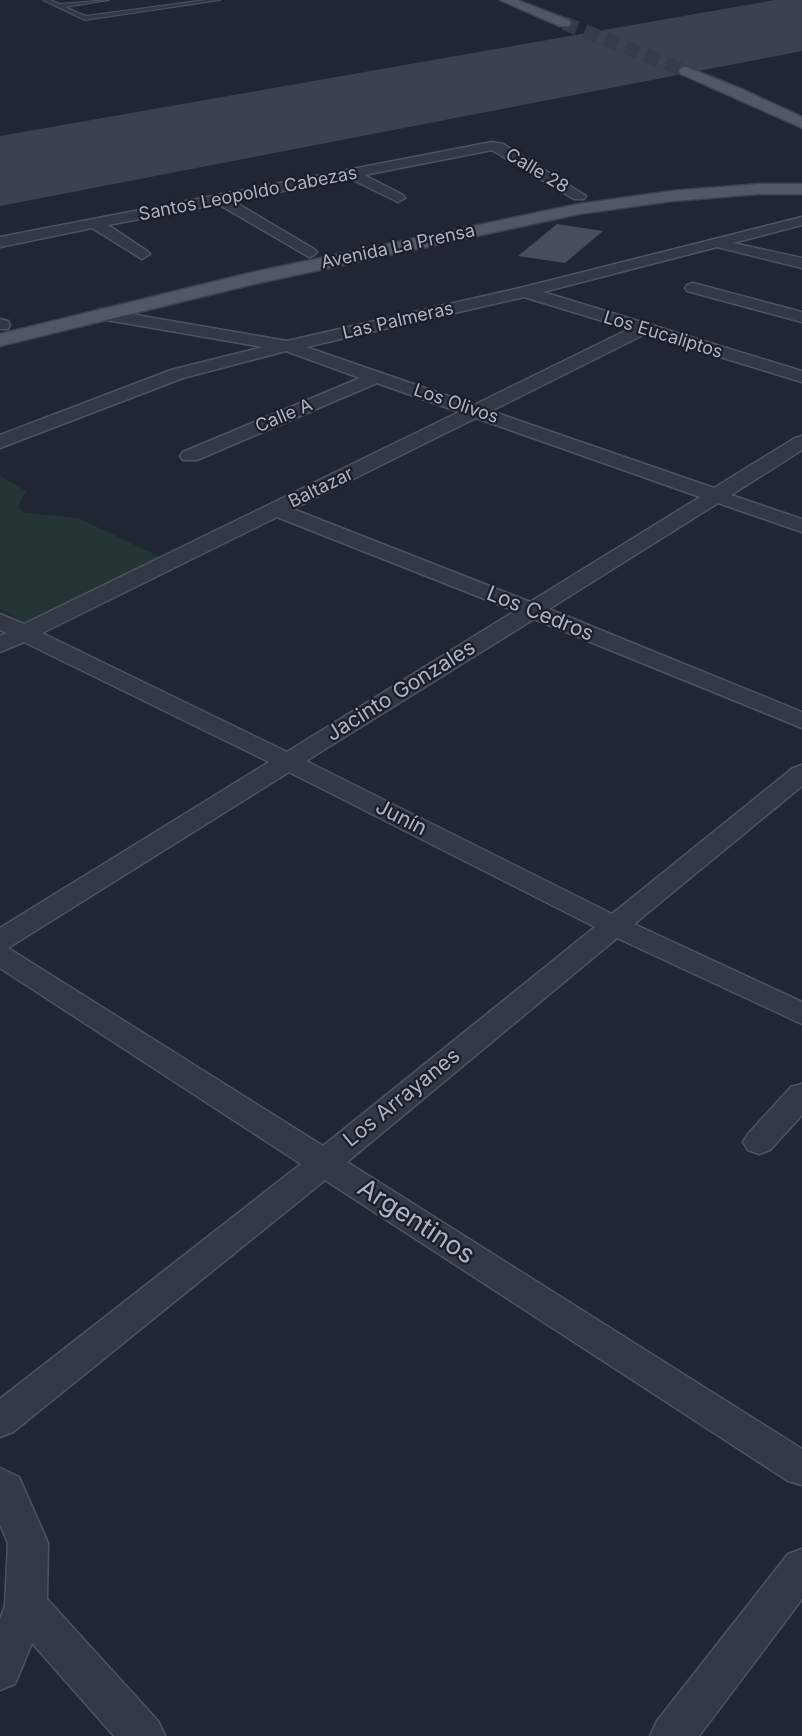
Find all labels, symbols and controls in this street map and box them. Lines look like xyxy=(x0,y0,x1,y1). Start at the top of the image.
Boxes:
street label: Calle 28 xyxy=(502,144,572,198)
street label: Santos Leopoldo Cabezas xyxy=(137,162,359,226)
street label: Avenida La Prensa xyxy=(319,220,477,274)
street label: Las Palmeras xyxy=(340,298,456,344)
street label: Los Eucaliptos xyxy=(601,307,725,363)
street label: Los Olivos xyxy=(411,379,501,429)
street label: Calle A xyxy=(252,394,316,438)
street label: Baltazar xyxy=(285,463,357,513)
street label: Los Cedros xyxy=(483,581,597,647)
street label: Jacinto Gonzales xyxy=(322,635,480,747)
street label: Junín xyxy=(371,794,431,842)
street label: Los Arrayanes xyxy=(339,1043,465,1153)
street label: Argentinos xyxy=(352,1173,480,1271)

